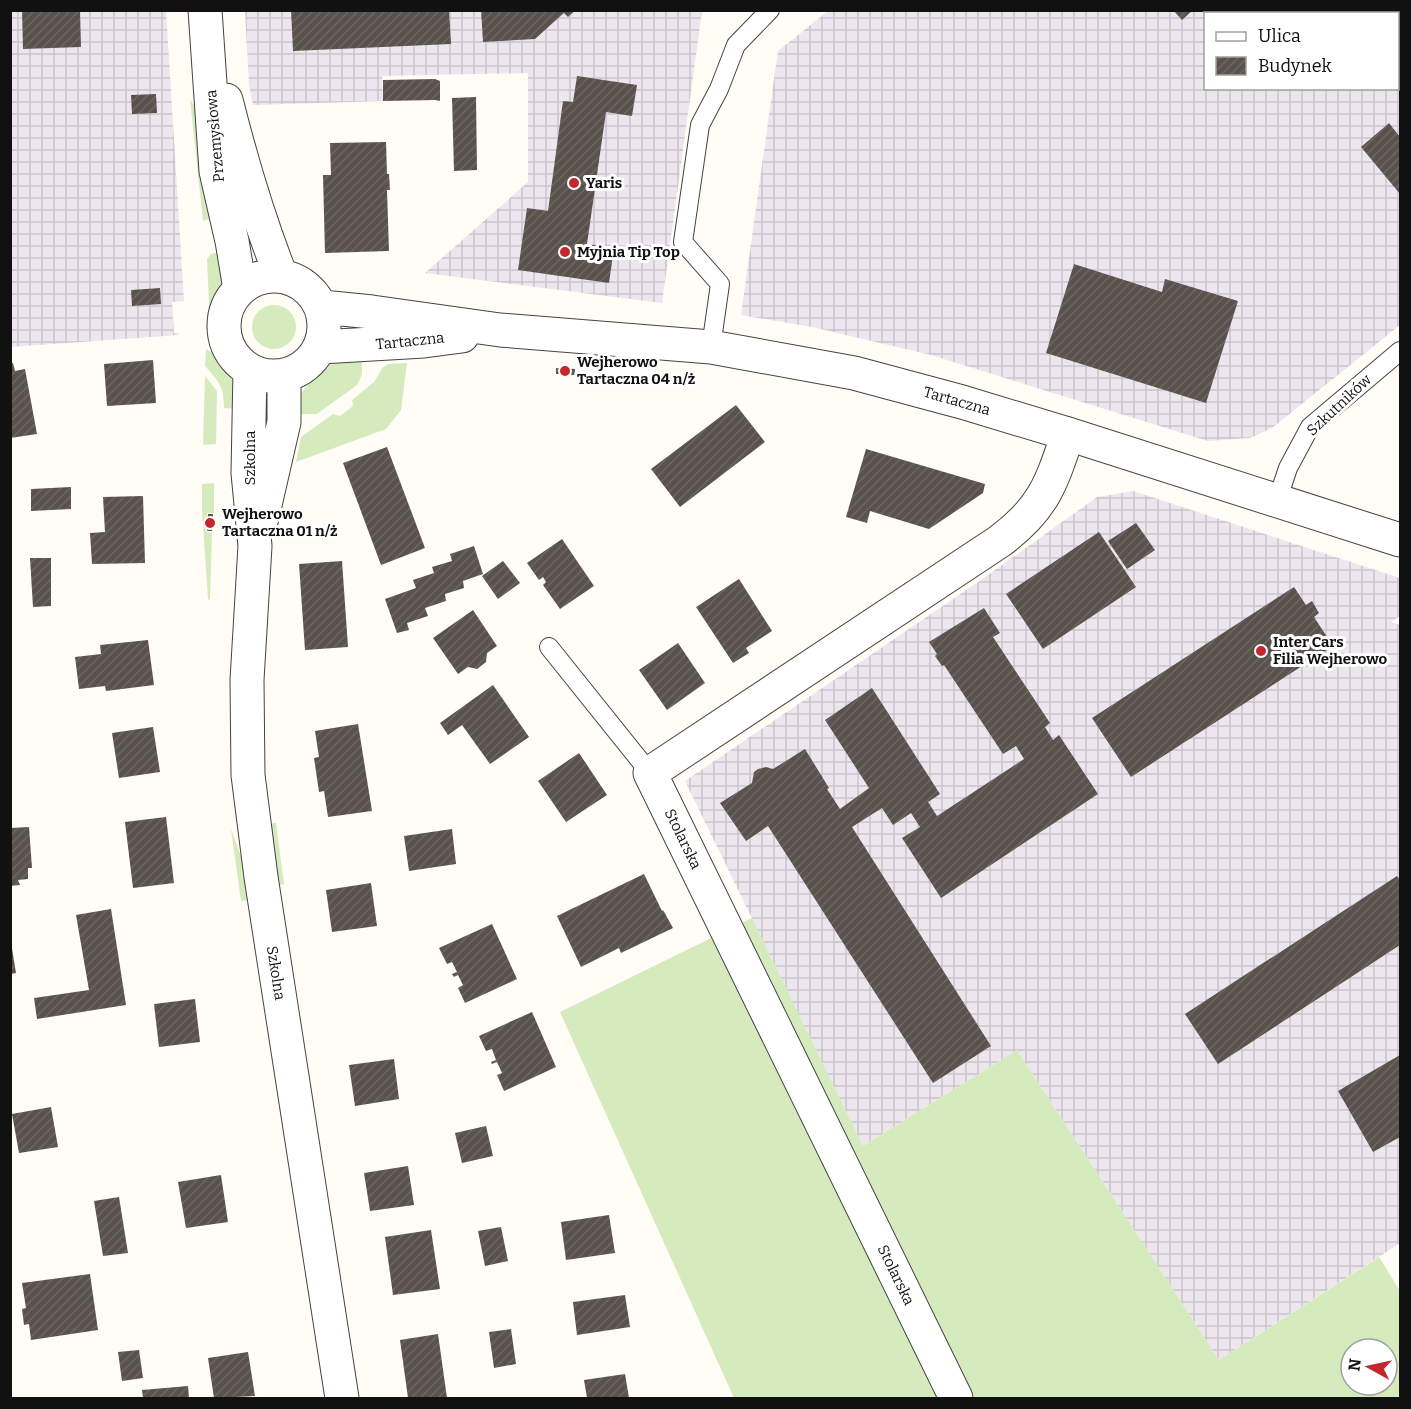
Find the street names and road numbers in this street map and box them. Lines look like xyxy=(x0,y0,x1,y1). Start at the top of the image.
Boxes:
street label: Przemysłowa xyxy=(202,89,228,183)
street label: Tartaczna xyxy=(375,328,445,354)
street label: Szkutników xyxy=(1303,370,1376,439)
street label: Tartaczna xyxy=(921,383,993,419)
street label: Szkolna xyxy=(241,431,259,485)
street label: Stolarska xyxy=(661,806,705,872)
street label: Szkolna xyxy=(263,945,289,1001)
street label: Stolarska xyxy=(874,1242,918,1308)

